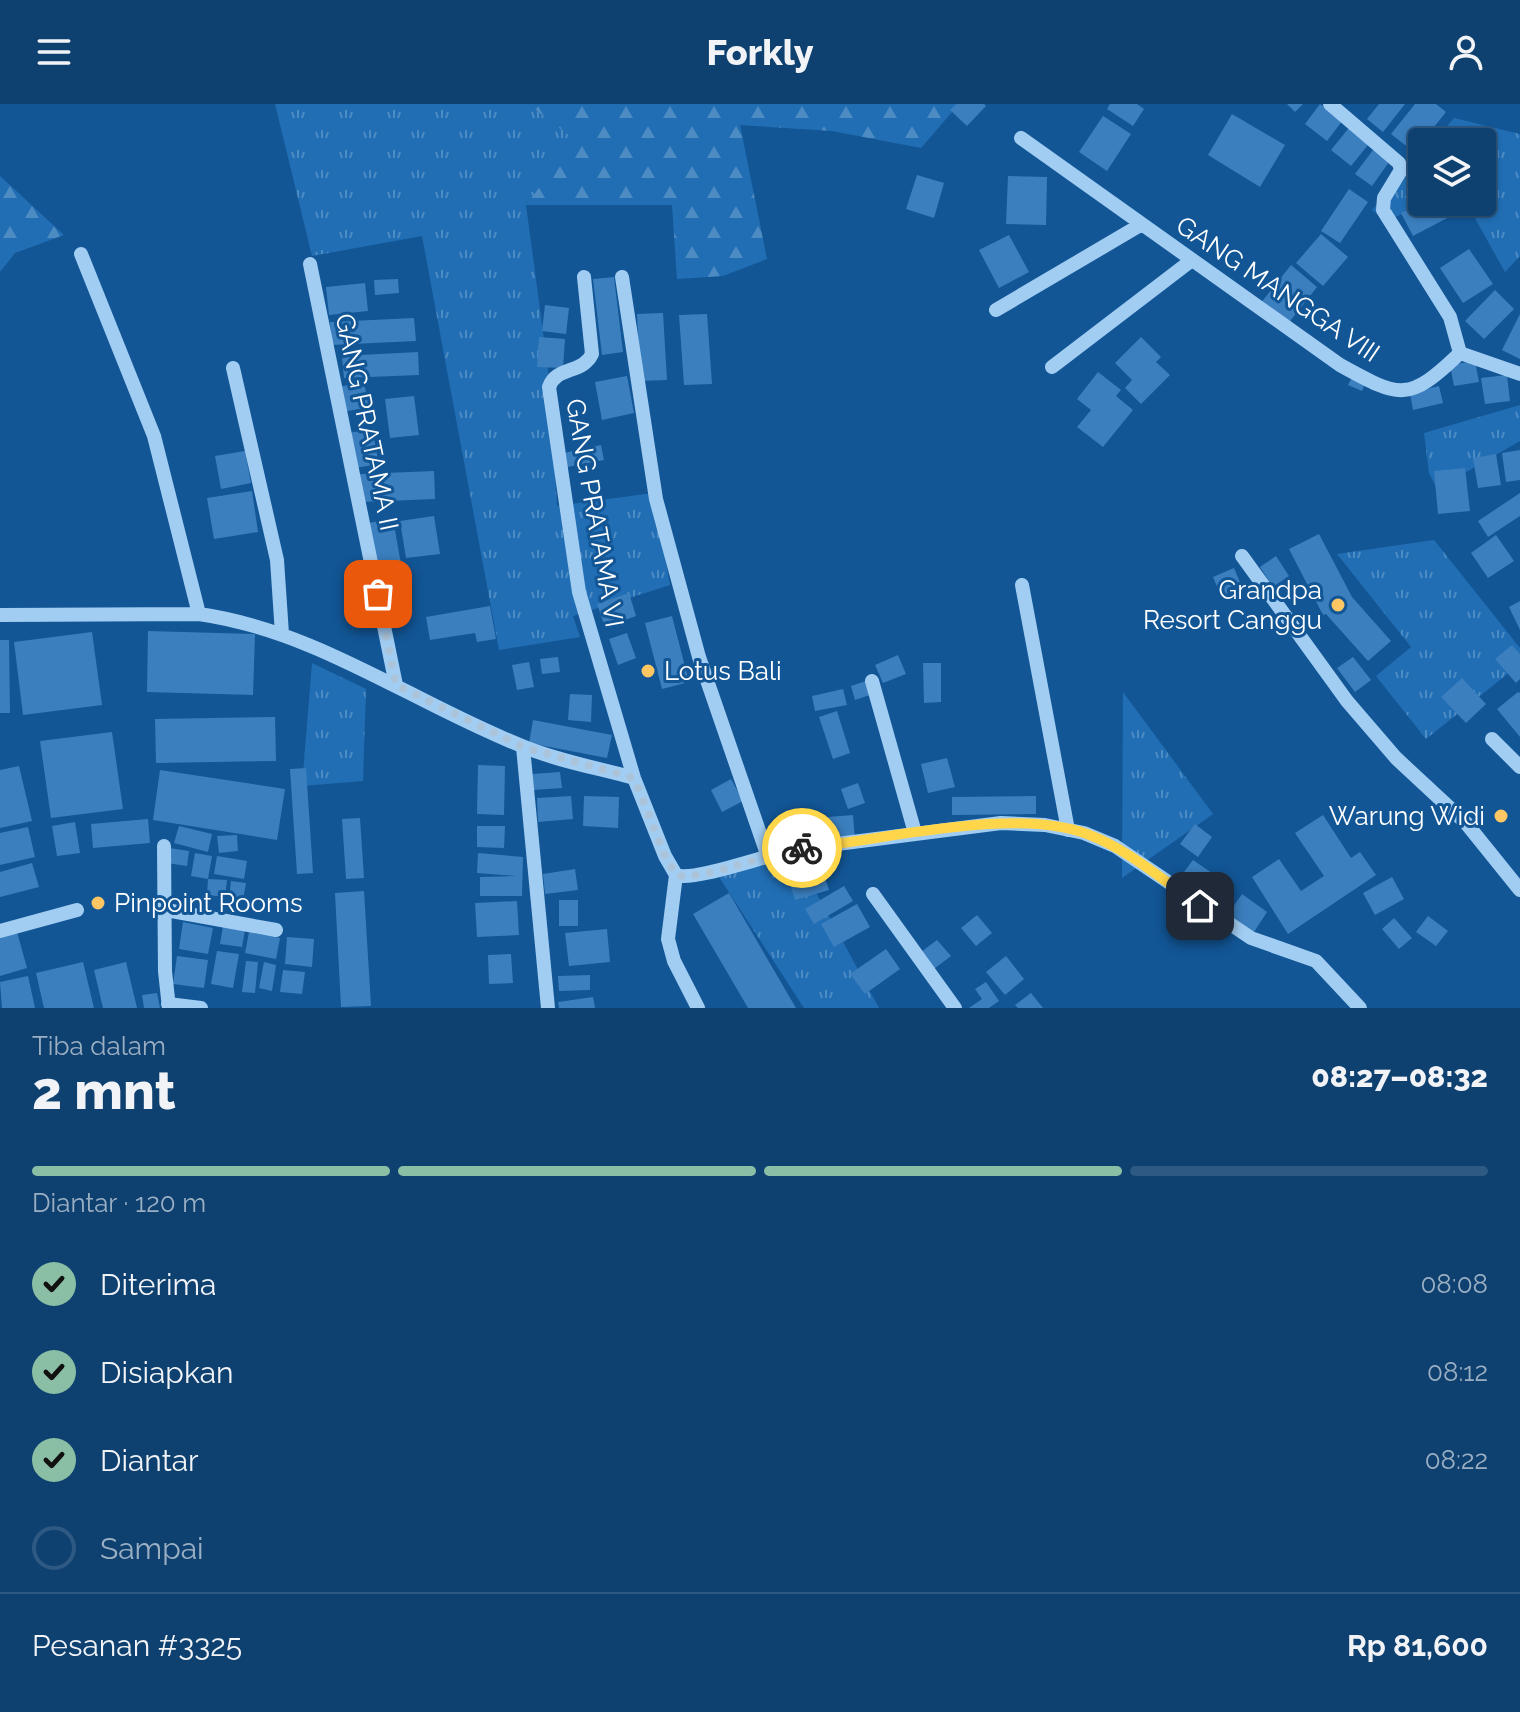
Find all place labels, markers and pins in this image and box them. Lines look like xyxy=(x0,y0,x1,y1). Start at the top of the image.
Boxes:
pin xyxy=(344,560,412,628)
place label: Grandpa Resort Canggu xyxy=(1143,575,1322,635)
marker: Grandpa Resort Canggu xyxy=(1329,596,1347,614)
place label: Lotus Bali xyxy=(664,656,782,686)
marker: Lotus Bali xyxy=(639,662,657,680)
place label: Warung Widi xyxy=(1329,801,1485,831)
marker: Warung Widi xyxy=(1492,807,1510,825)
pin xyxy=(1166,872,1234,940)
place label: Pinpoint Rooms xyxy=(114,888,303,918)
marker: Pinpoint Rooms xyxy=(89,894,107,912)

